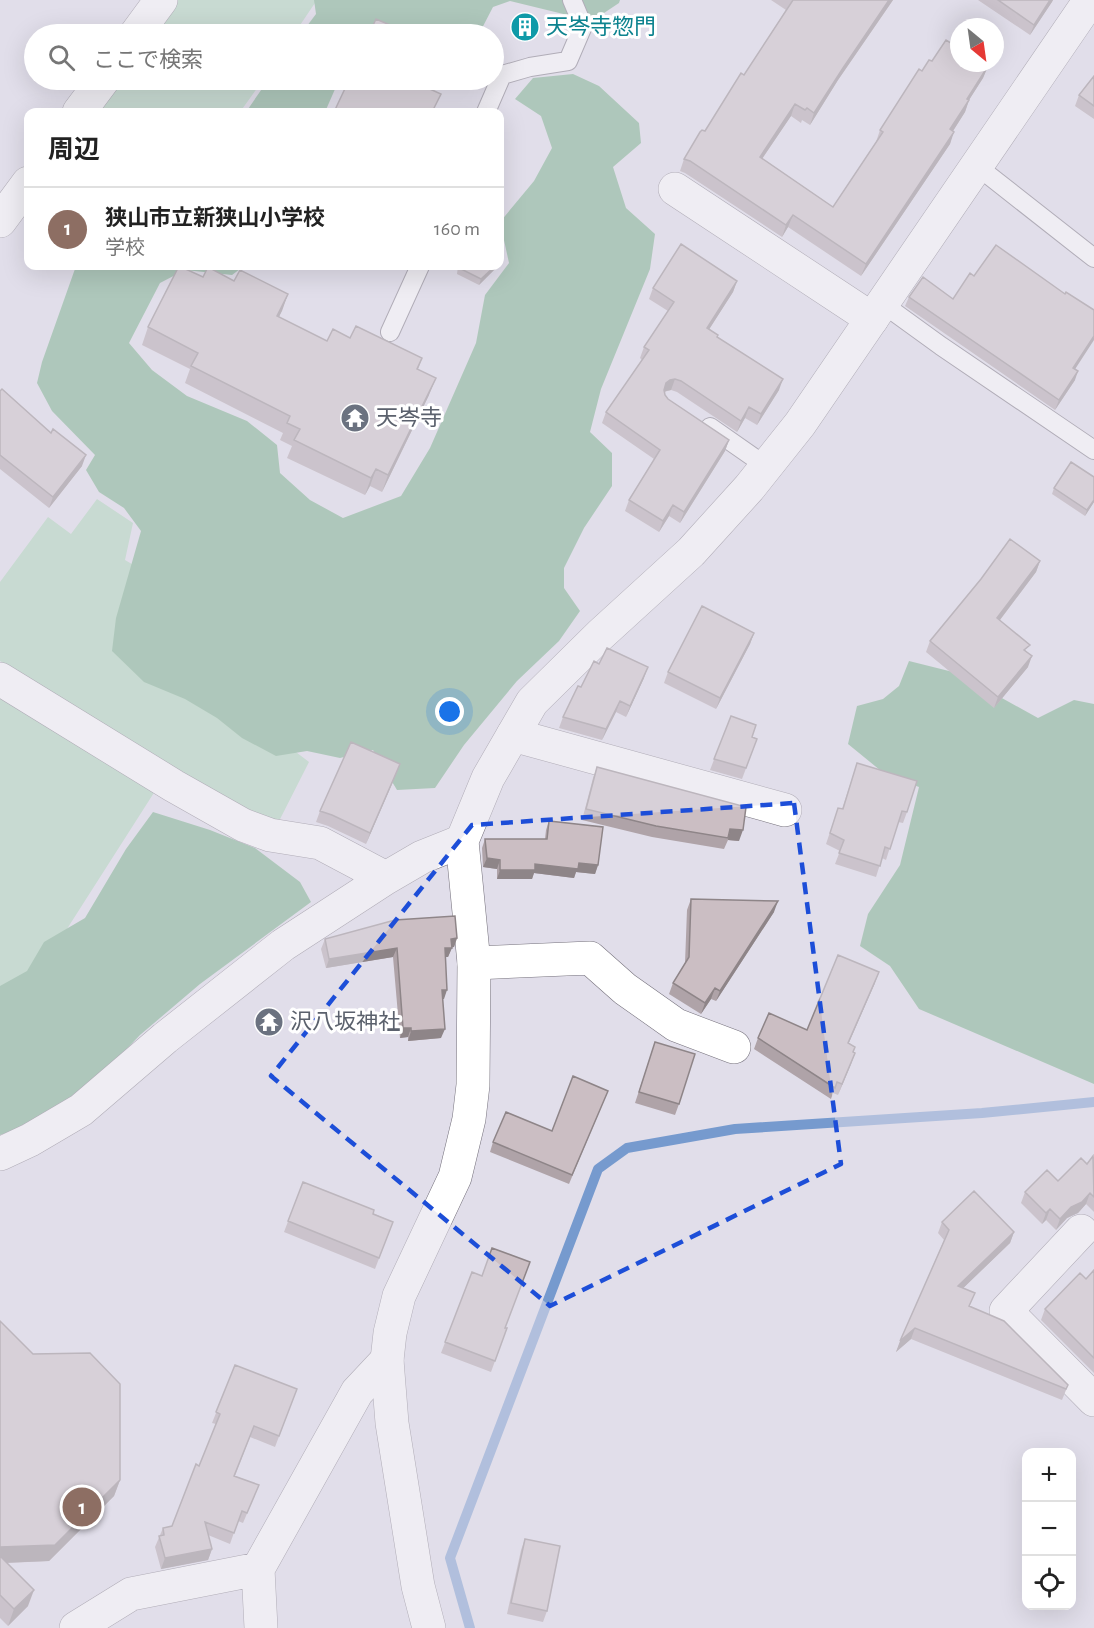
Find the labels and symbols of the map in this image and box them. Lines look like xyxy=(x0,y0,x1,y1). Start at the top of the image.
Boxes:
building icon: 天岑寺惣門 xyxy=(509,11,541,43)
place label: 天岑寺惣門 xyxy=(546,15,656,38)
north arrow xyxy=(950,18,1004,72)
temple icon: 天岑寺 xyxy=(339,402,371,434)
place label: 天岑寺 xyxy=(376,406,442,429)
your location xyxy=(435,697,464,726)
temple icon: 沢八坂神社 xyxy=(253,1006,285,1038)
place label: 沢八坂神社 xyxy=(290,1010,400,1033)
pin: 1 xyxy=(62,1484,101,1530)

